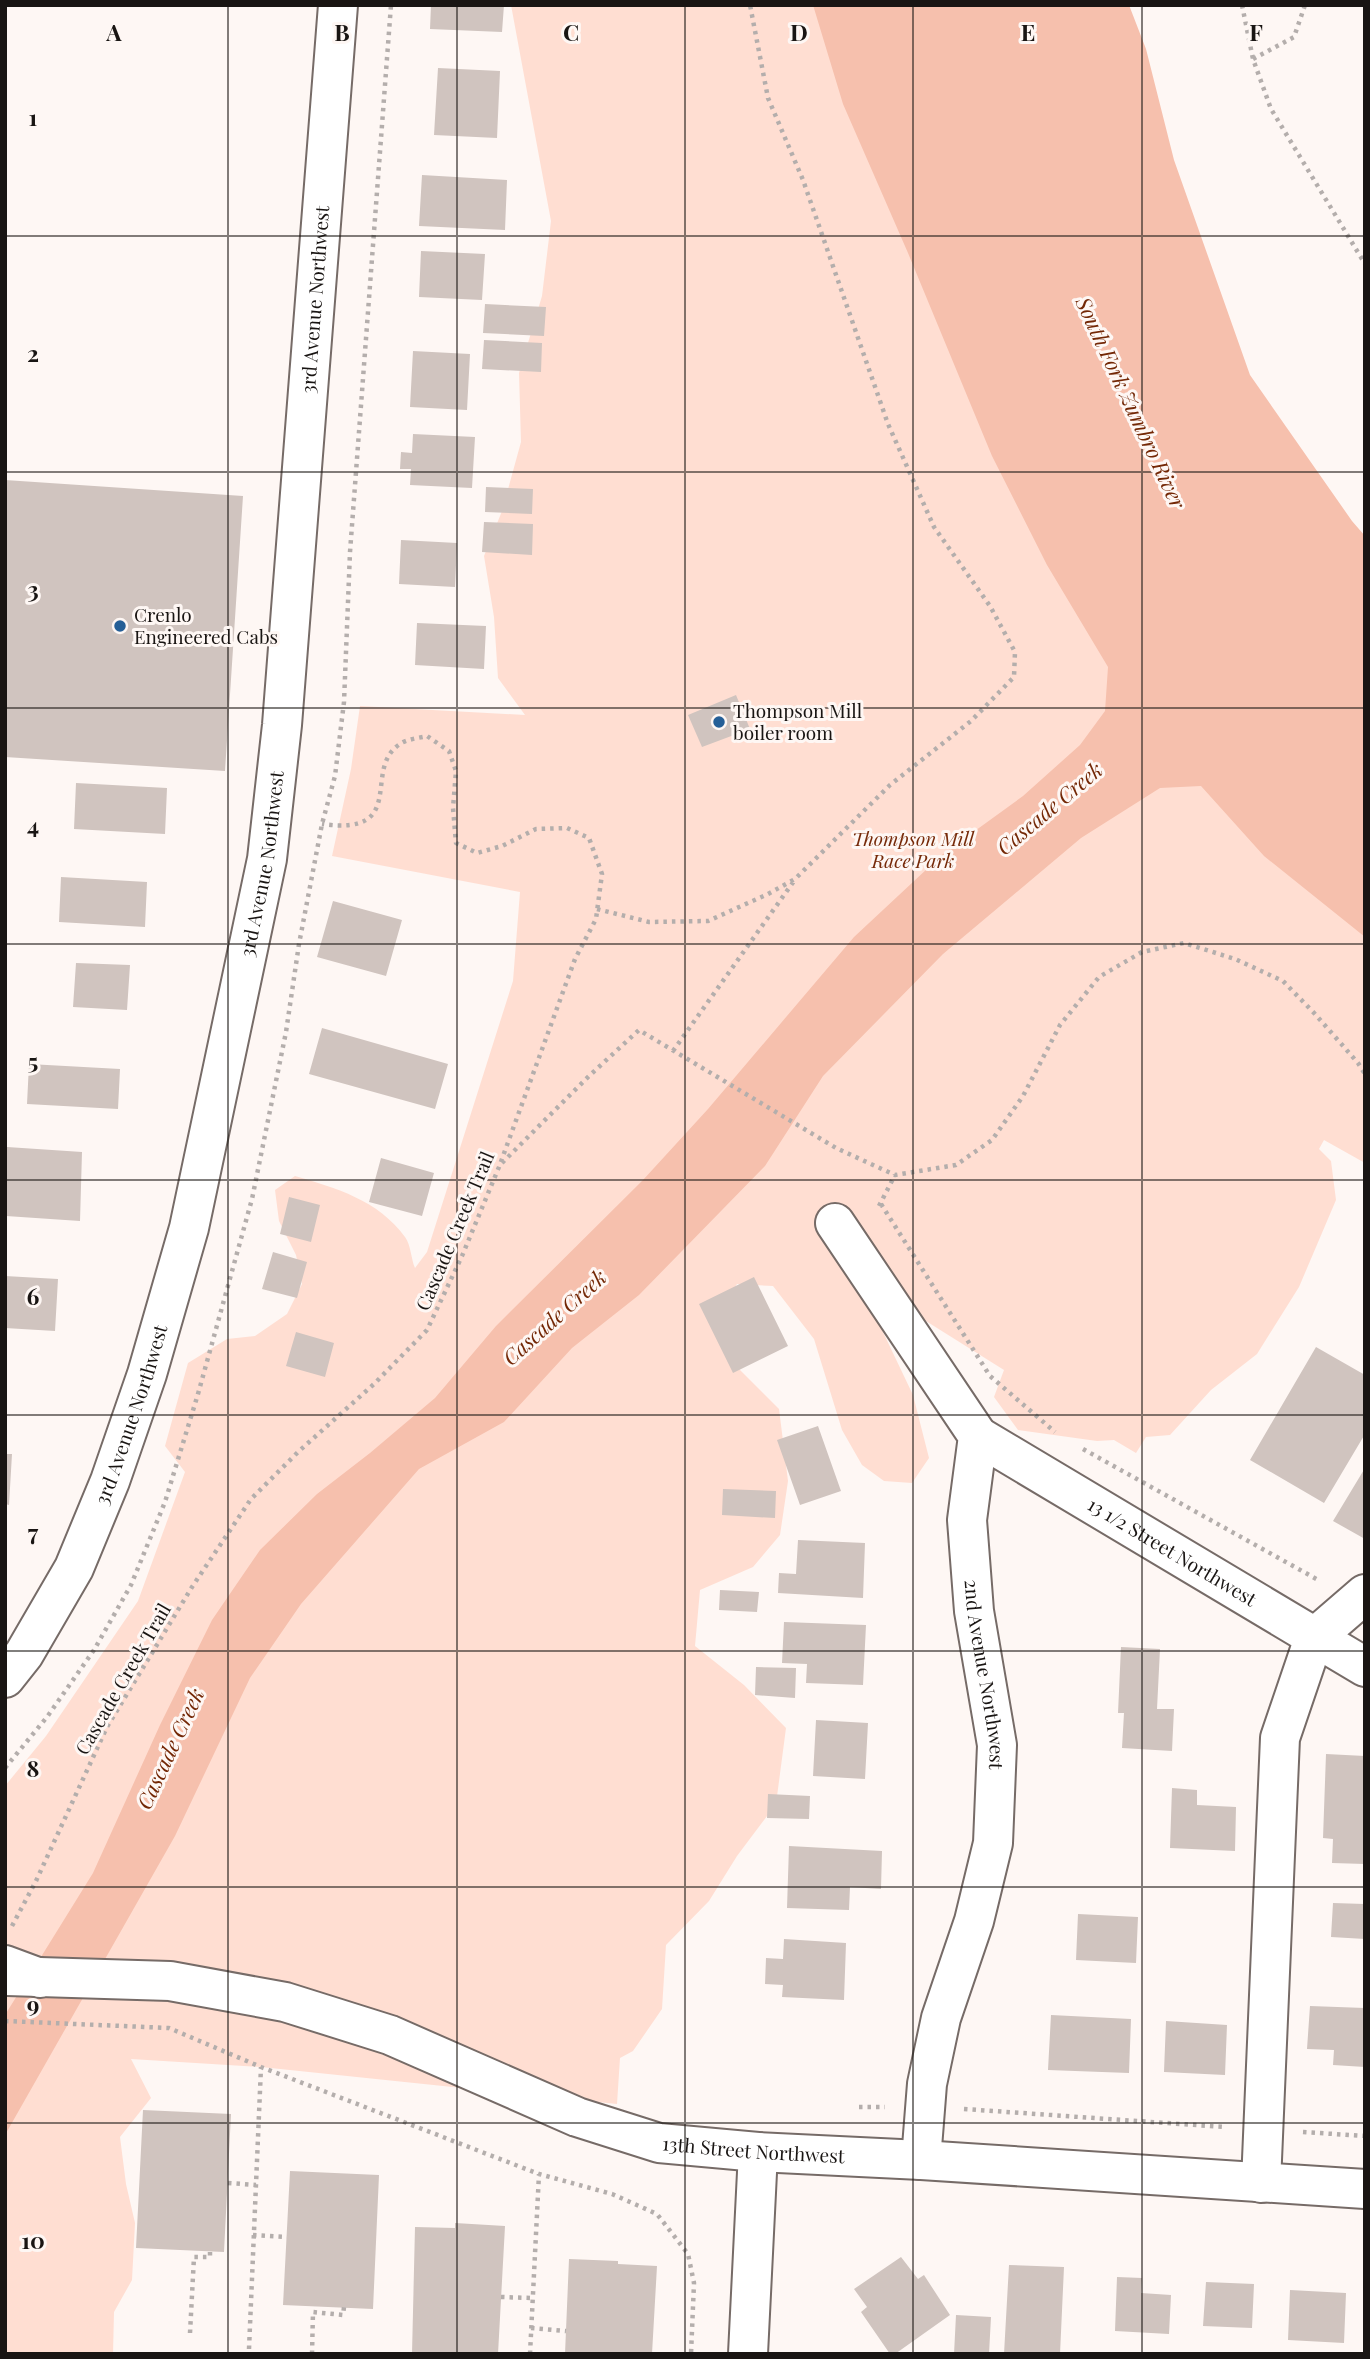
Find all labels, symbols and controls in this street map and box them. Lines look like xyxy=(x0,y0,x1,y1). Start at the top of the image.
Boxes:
text: A xyxy=(105,16,122,47)
text: B xyxy=(334,16,350,47)
text: C xyxy=(563,16,579,47)
text: D xyxy=(790,16,808,47)
text: E xyxy=(1021,16,1035,47)
text: F xyxy=(1249,16,1263,47)
text: 1 xyxy=(29,101,38,132)
street label: 3rd Avenue Northwest xyxy=(294,204,334,394)
water label: South Fork Zumbro River xyxy=(1070,291,1194,513)
text: 2 xyxy=(27,337,39,368)
text: 3 xyxy=(27,573,39,604)
place label: Crenlo Engineered Cabs xyxy=(134,601,278,649)
marker: Crenlo Engineered Cabs xyxy=(112,618,128,634)
place label: Thompson Mill boiler room xyxy=(733,697,863,745)
marker: Thompson Mill boiler room xyxy=(711,714,727,730)
water label: Cascade Creek xyxy=(990,755,1108,860)
street label: 3rd Avenue Northwest xyxy=(233,769,289,959)
text: 4 xyxy=(27,809,39,840)
park label: Thompson Mill Race Park xyxy=(852,825,975,873)
text: 5 xyxy=(28,1045,38,1076)
street label: Cascade Creek Trail xyxy=(409,1146,500,1314)
water label: Cascade Creek xyxy=(496,1262,612,1370)
text: 6 xyxy=(27,1280,40,1311)
street label: 3rd Avenue Northwest xyxy=(88,1321,173,1508)
street label: 13 1/2 Street Northwest xyxy=(1083,1491,1262,1612)
text: 7 xyxy=(28,1516,39,1547)
street label: 2nd Avenue Northwest xyxy=(960,1578,1011,1770)
street label: Cascade Creek Trail xyxy=(70,1599,176,1759)
water label: Cascade Creek xyxy=(132,1685,210,1813)
text: 8 xyxy=(27,1752,39,1783)
text: 9 xyxy=(27,1988,39,2019)
street label: 13th Street Northwest xyxy=(661,2129,845,2168)
text: 10 xyxy=(21,2224,45,2255)

